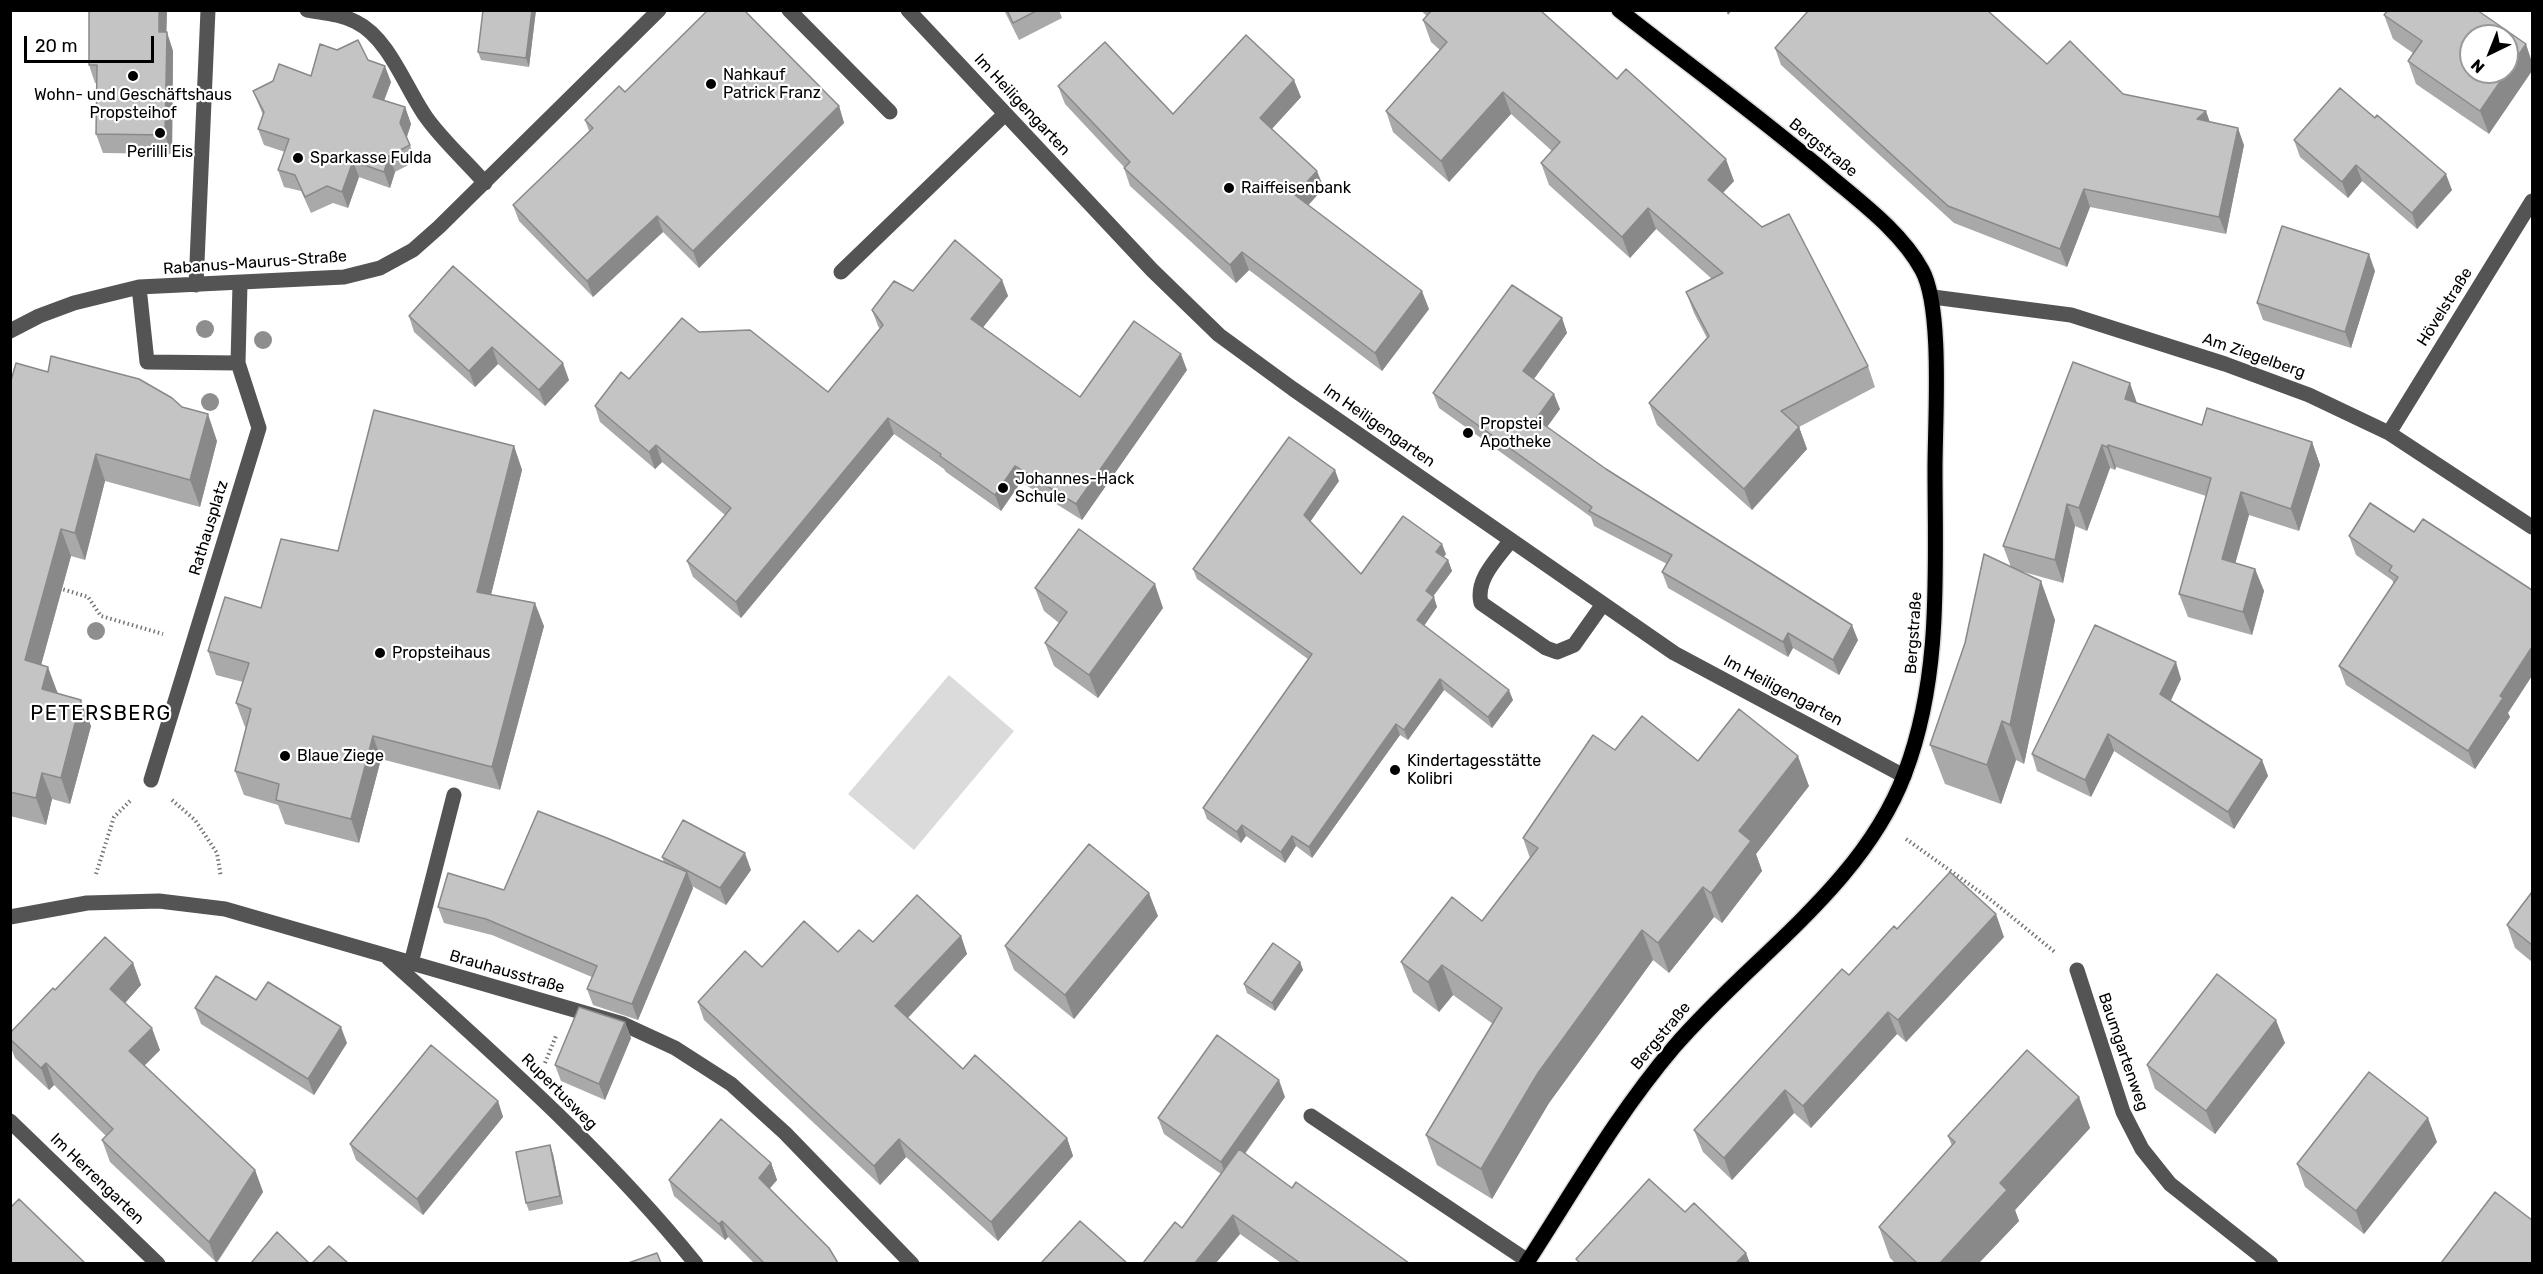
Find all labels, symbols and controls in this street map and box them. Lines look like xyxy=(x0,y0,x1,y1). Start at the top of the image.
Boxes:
scale bar xyxy=(27,24,158,62)
north arrow xyxy=(2459,24,2519,84)
text: 20 m xyxy=(35,35,77,57)
street label: Im Heiligengarten xyxy=(970,50,1074,160)
text: N xyxy=(2467,55,2488,77)
place label: Nahkauf Patrick Franz xyxy=(723,65,821,103)
marker: Wohn- und Geschäftshaus Propsteihof xyxy=(126,69,140,83)
marker: Nahkauf Patrick Franz xyxy=(704,77,718,91)
place label: Wohn- und Geschäftshaus Propsteihof xyxy=(34,85,232,123)
street label: Bergstraße xyxy=(1785,115,1861,181)
marker: Perilli Eis xyxy=(153,126,167,140)
place label: Perilli Eis xyxy=(127,142,193,162)
place label: Sparkasse Fulda xyxy=(310,148,432,168)
marker: Sparkasse Fulda xyxy=(291,151,305,165)
place label: Raiffeisenbank xyxy=(1241,178,1351,198)
marker: Raiffeisenbank xyxy=(1222,181,1236,195)
street label: Rabanus-Maurus-Straße xyxy=(162,247,348,279)
street label: Hövelstraße xyxy=(2413,264,2477,350)
street label: Am Ziegelberg xyxy=(2200,329,2308,383)
street label: Im Heiligengarten xyxy=(1319,380,1439,472)
place label: Propstei Apotheke xyxy=(1480,414,1551,452)
marker: Propstei Apotheke xyxy=(1461,426,1475,440)
place label: Johannes-Hack Schule xyxy=(1015,469,1134,507)
street label: Rathausplatz xyxy=(185,478,233,578)
marker: Johannes-Hack Schule xyxy=(996,481,1010,495)
street label: Bergstraße xyxy=(1902,591,1926,675)
place label: Propsteihaus xyxy=(392,643,491,663)
marker: Propsteihaus xyxy=(373,646,387,660)
street label: Im Heiligengarten xyxy=(1720,652,1846,730)
district label: PETERSBERG xyxy=(30,702,172,726)
place label: Blaue Ziege xyxy=(297,746,384,766)
marker: Blaue Ziege xyxy=(278,749,292,763)
place label: Kindertagesstätte Kolibri xyxy=(1407,751,1541,789)
marker: Kindertagesstätte Kolibri xyxy=(1388,763,1402,777)
street label: Brauhausstraße xyxy=(447,946,567,998)
street label: Baumgartenweg xyxy=(2094,990,2152,1114)
street label: Bergstraße xyxy=(1627,998,1695,1074)
street label: Rupertusweg xyxy=(517,1050,601,1134)
street label: Im Herrengarten xyxy=(46,1129,148,1229)

